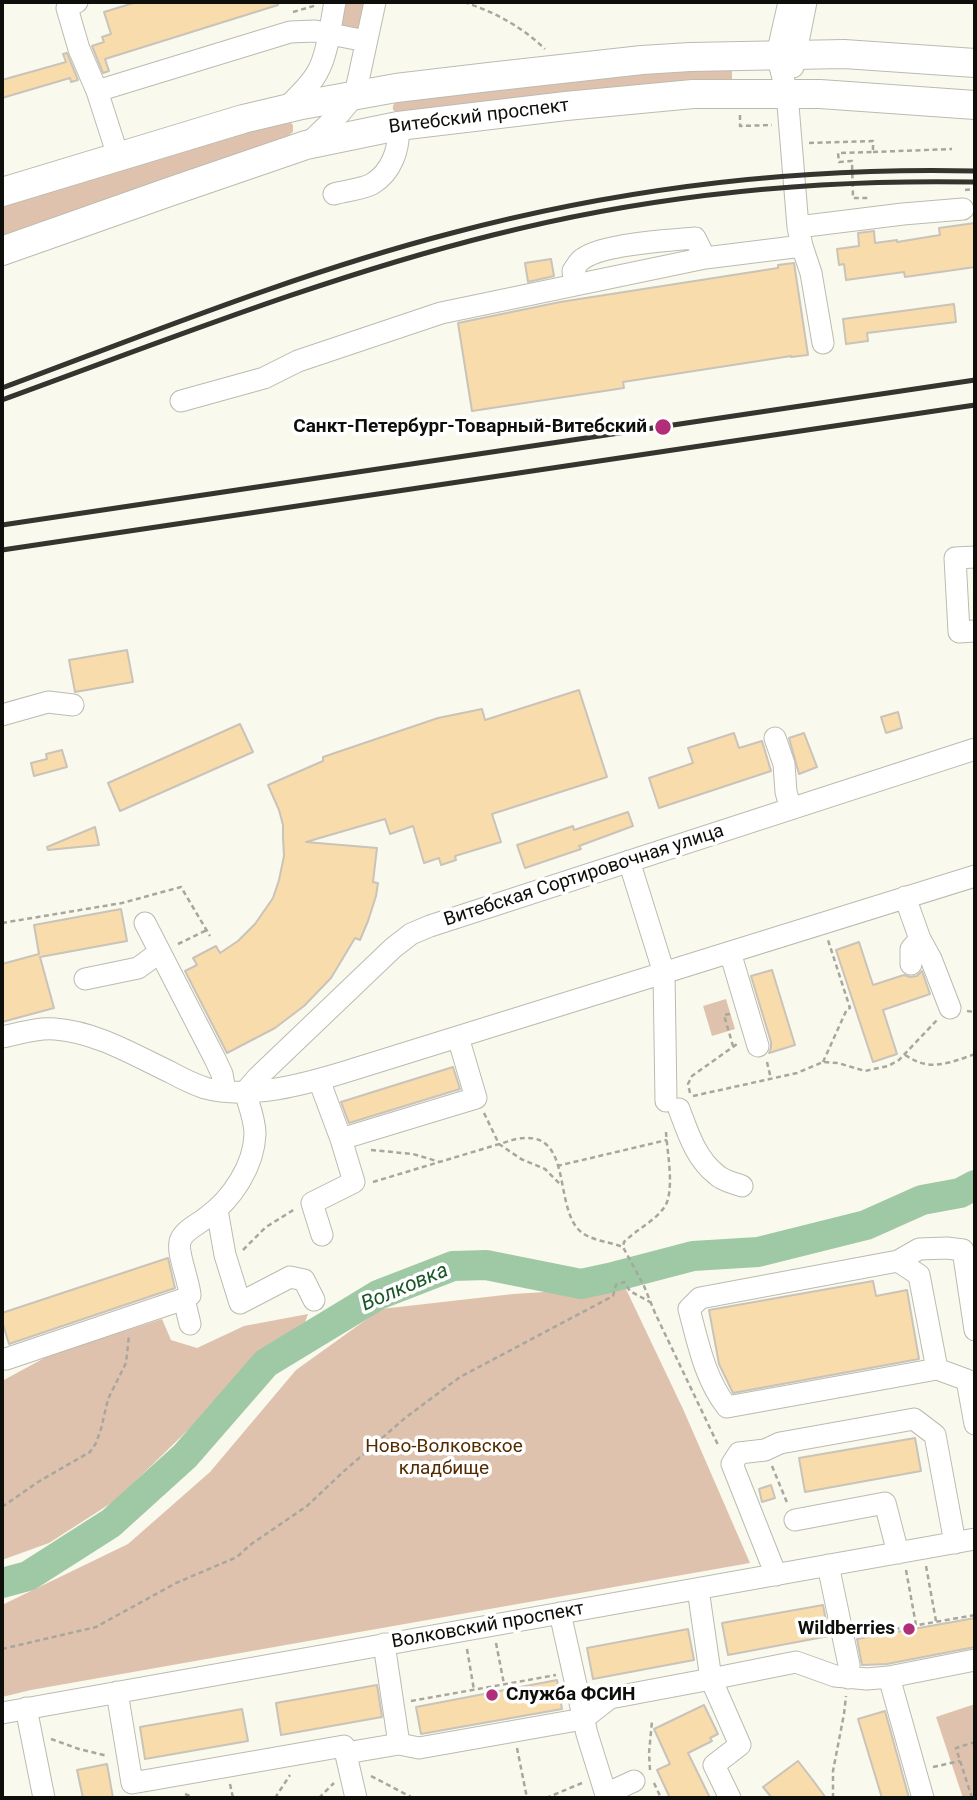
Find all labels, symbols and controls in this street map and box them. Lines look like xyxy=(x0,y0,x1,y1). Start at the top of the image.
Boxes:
street label: Витебский проспект xyxy=(388,95,570,139)
place label: Санкт-Петербург-Товарный-Витебский xyxy=(293,416,647,438)
marker: Санкт-Петербург-Товарный-Витебский xyxy=(653,417,673,437)
street label: Витебская Сортировочная улица xyxy=(441,820,727,932)
water label: Волковка xyxy=(358,1258,452,1318)
park label: Ново-Волковское кладбище xyxy=(365,1436,523,1480)
street label: Волковский проспект xyxy=(390,1598,586,1654)
place label: Wildberries xyxy=(798,1618,895,1640)
marker: Wildberries xyxy=(901,1621,917,1637)
place label: Служба ФСИН xyxy=(506,1684,635,1706)
marker: Служба ФСИН xyxy=(484,1687,500,1703)

